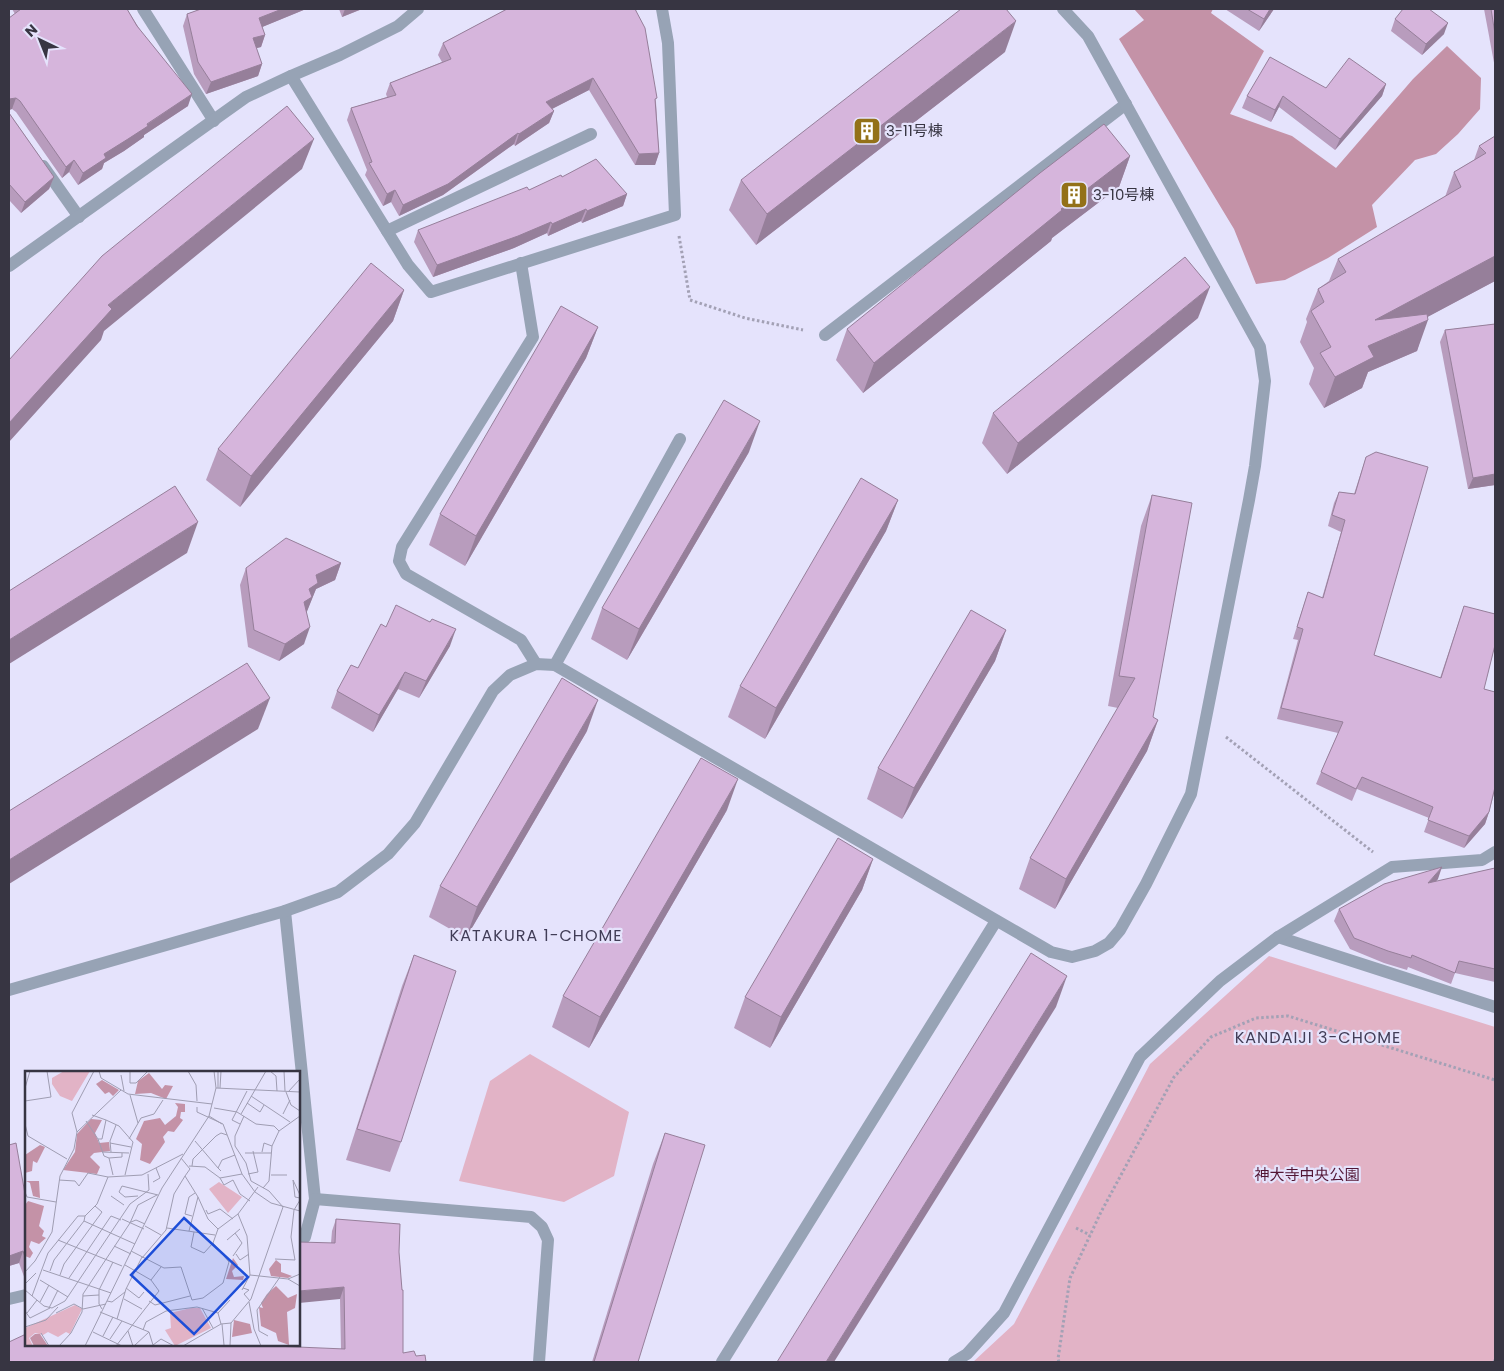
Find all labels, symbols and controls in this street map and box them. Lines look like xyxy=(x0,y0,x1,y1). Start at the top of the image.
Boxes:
north arrow xyxy=(15,15,65,65)
text: N xyxy=(20,20,42,41)
building icon: 3-11号棟 xyxy=(852,116,882,146)
place label: 3-11号棟 xyxy=(886,120,943,141)
building icon: 3-10号棟 xyxy=(1059,180,1089,210)
place label: 3-10号棟 xyxy=(1093,184,1154,205)
district label: KATAKURA 1-CHOME xyxy=(450,924,622,947)
district label: KANDAIJI 3-CHOME xyxy=(1235,1026,1401,1049)
inset map xyxy=(25,1071,300,1346)
park label: 神大寺中央公園 xyxy=(1254,1164,1360,1185)

